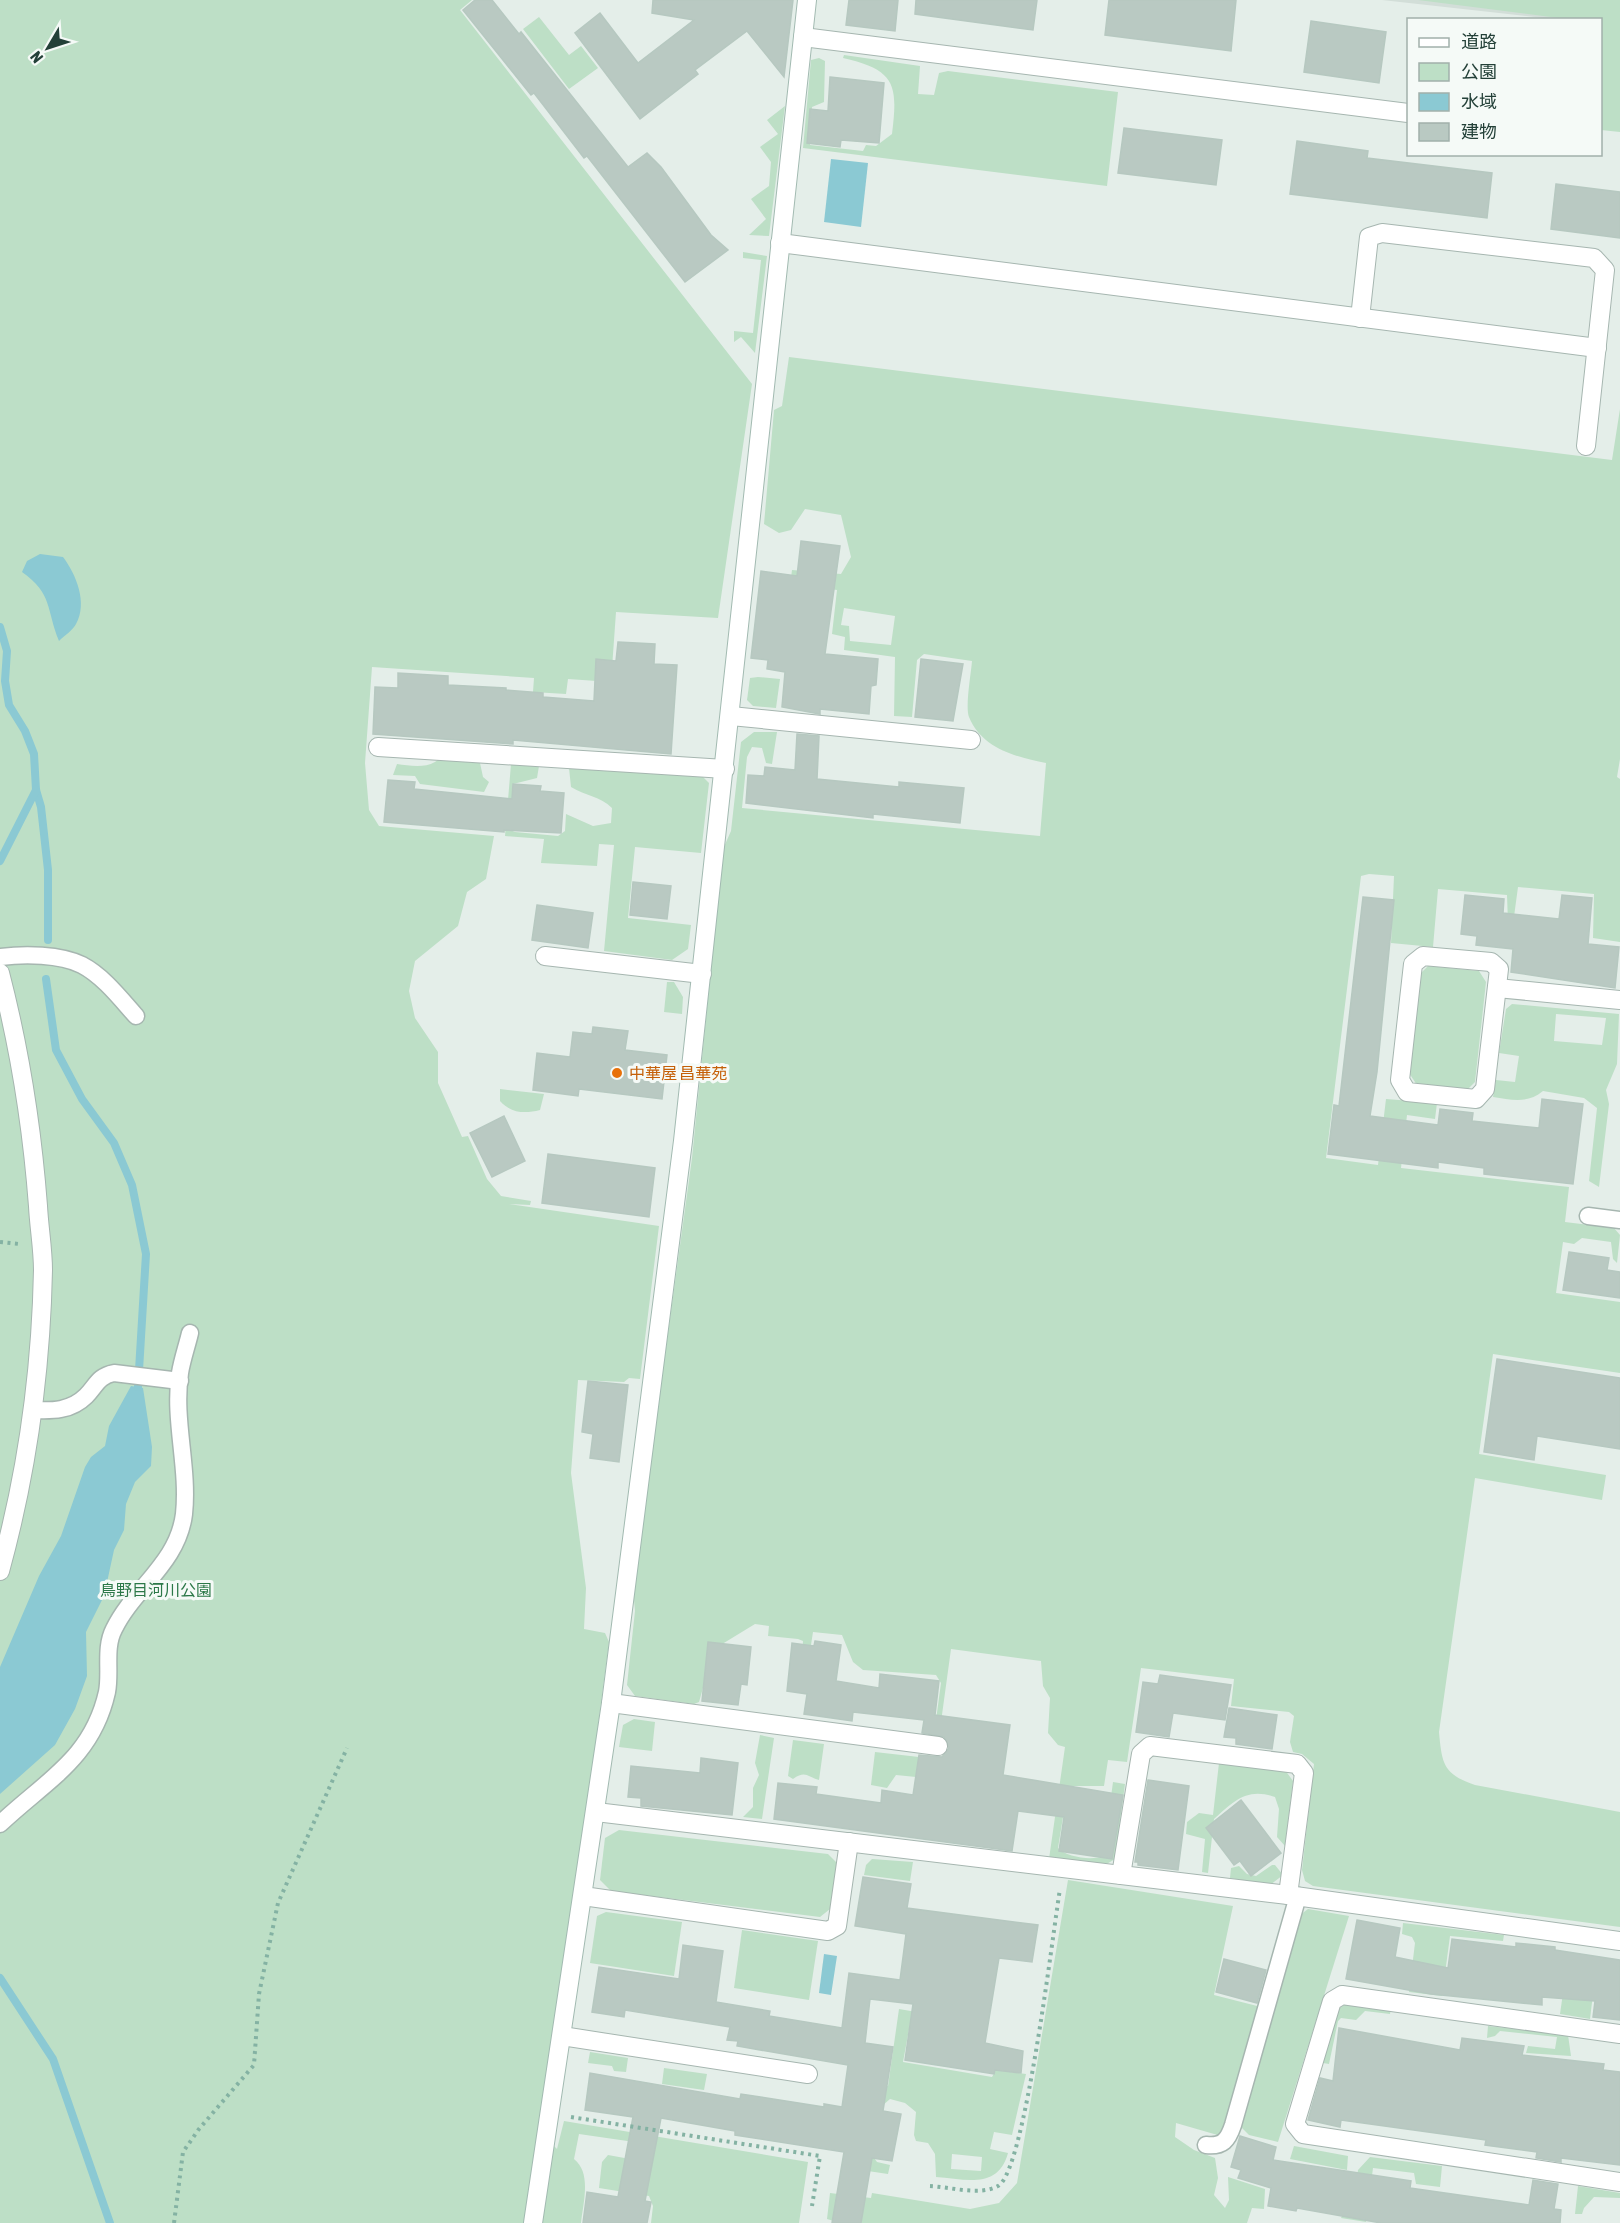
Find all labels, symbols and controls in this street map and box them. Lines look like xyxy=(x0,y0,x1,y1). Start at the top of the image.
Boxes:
north arrow xyxy=(18,18,78,78)
legend xyxy=(1407,18,1602,156)
text: 道路 xyxy=(1461,31,1497,52)
text: N xyxy=(26,48,46,67)
text: 公園 xyxy=(1461,61,1497,82)
text: 水域 xyxy=(1461,91,1497,112)
text: 建物 xyxy=(1461,121,1497,142)
place label: 中華屋 昌華苑 xyxy=(629,1064,727,1082)
marker: 中華屋 昌華苑 xyxy=(610,1066,624,1080)
park label: 鳥野目河川公園 xyxy=(100,1581,212,1599)

